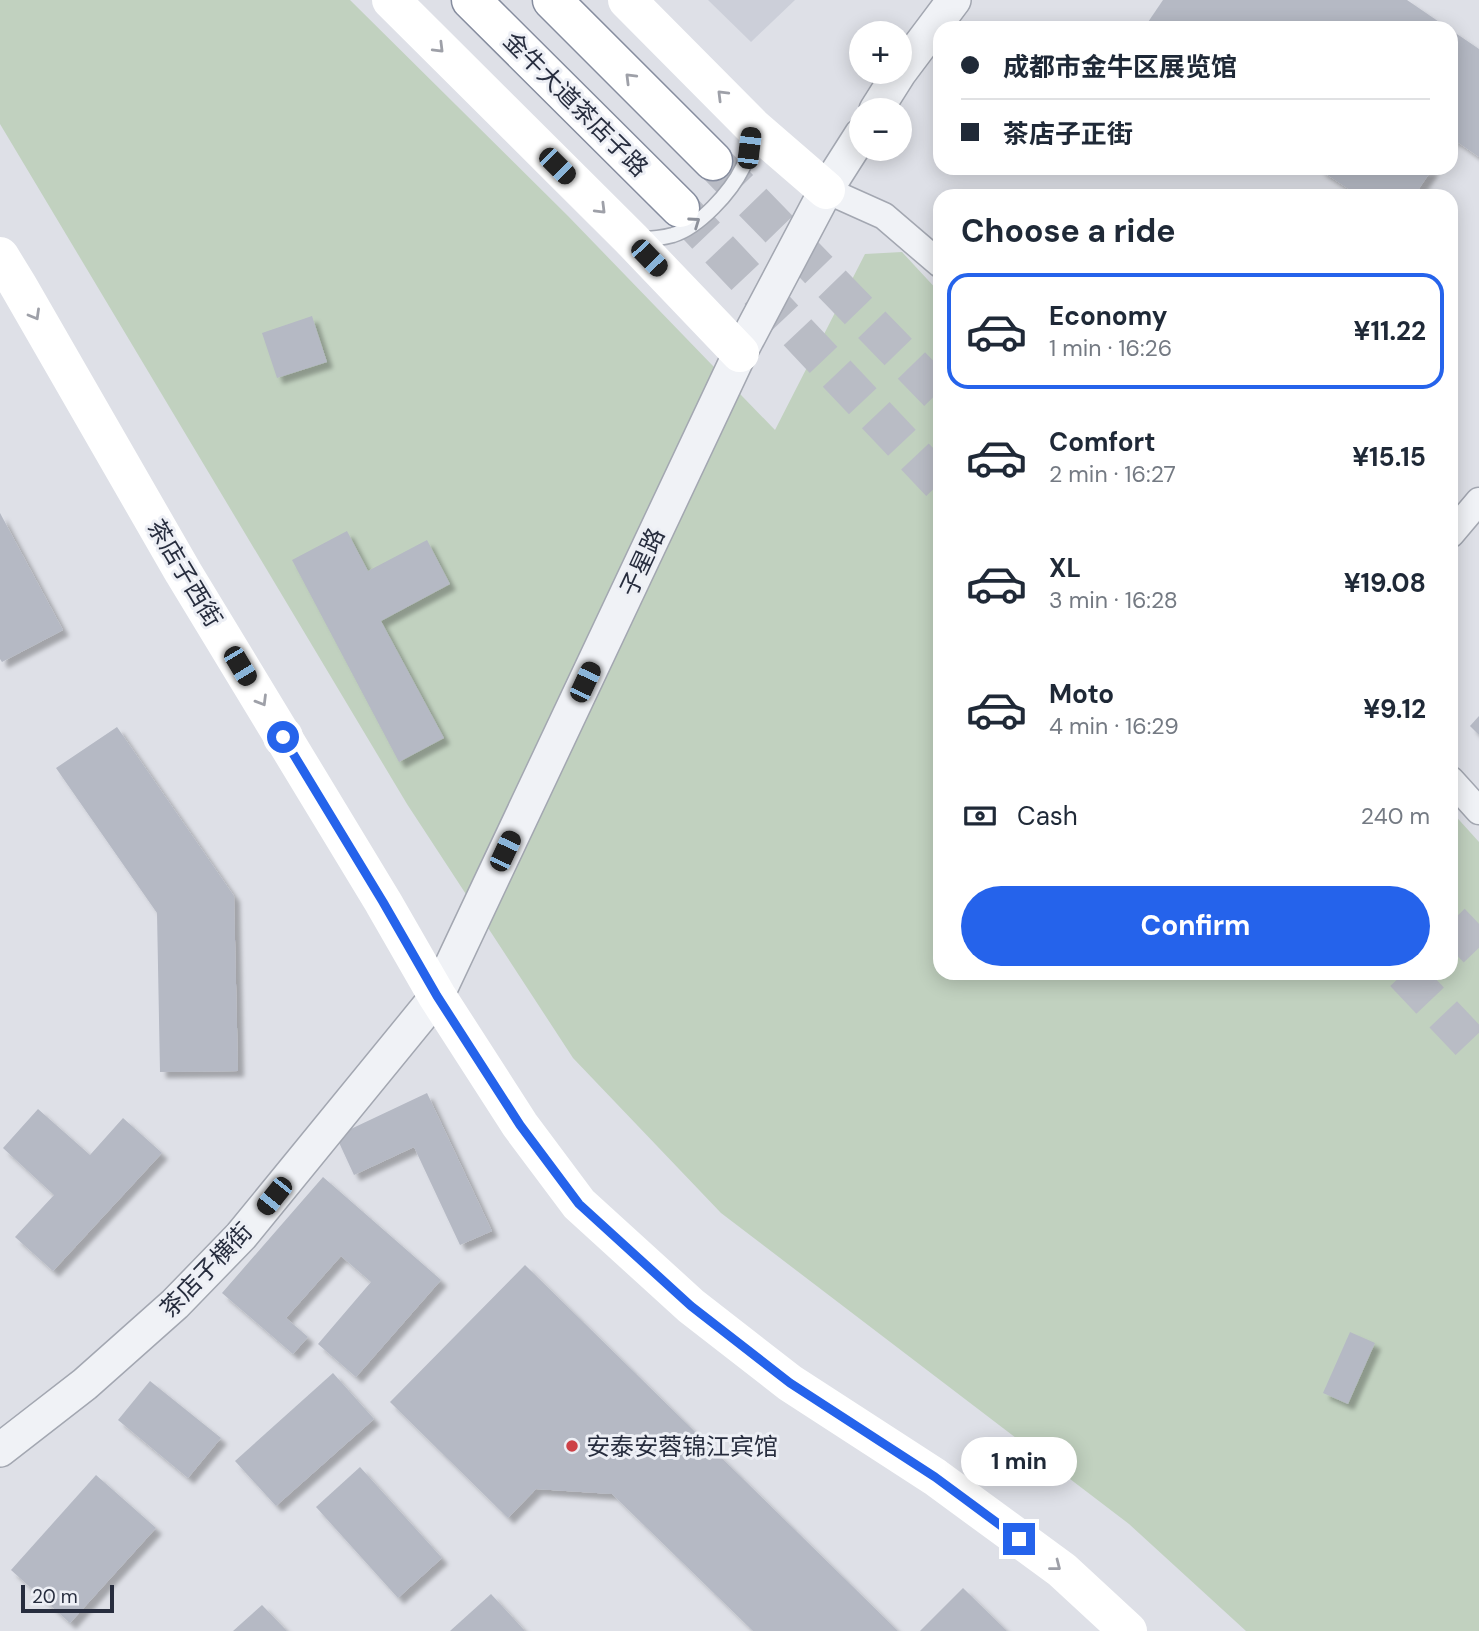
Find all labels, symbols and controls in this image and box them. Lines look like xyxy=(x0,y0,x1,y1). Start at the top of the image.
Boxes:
map controls xyxy=(849,21,912,161)
button: + xyxy=(849,21,912,84)
street label: 金牛大道茶店子路 xyxy=(497,25,655,183)
one-way arrow xyxy=(431,40,444,53)
text: 成都市金牛区展览馆 xyxy=(1003,50,1237,84)
one-way arrow xyxy=(626,74,638,86)
one-way arrow xyxy=(717,90,730,103)
button: − xyxy=(849,98,912,161)
text: 茶店子正街 xyxy=(1003,117,1133,151)
car xyxy=(737,126,762,170)
car xyxy=(535,144,580,188)
one-way arrow xyxy=(592,200,605,213)
text: Choose a ride xyxy=(961,210,1176,252)
one-way arrow xyxy=(687,217,700,230)
car xyxy=(627,236,672,280)
text: Economy xyxy=(1049,299,1167,333)
icon: car xyxy=(965,300,1028,363)
one-way arrow xyxy=(27,307,40,320)
text: ¥11.22 xyxy=(1354,314,1426,348)
text: 1 min · 16:26 xyxy=(1049,333,1172,363)
text: Comfort xyxy=(1049,425,1155,459)
icon: car xyxy=(965,426,1028,489)
text: ¥15.15 xyxy=(1352,440,1426,474)
text: 2 min · 16:27 xyxy=(1049,459,1176,489)
street label: 茶店子西街 xyxy=(141,514,229,632)
street label: 子星路 xyxy=(613,523,671,601)
text: XL xyxy=(1049,551,1081,585)
icon: car xyxy=(965,552,1028,615)
text: ¥19.08 xyxy=(1344,566,1426,600)
text: 3 min · 16:28 xyxy=(1049,585,1178,615)
car xyxy=(221,643,260,689)
car xyxy=(567,659,604,705)
text: Moto xyxy=(1049,677,1114,711)
icon: car xyxy=(965,678,1028,741)
text: ¥9.12 xyxy=(1363,692,1426,726)
one-way arrow xyxy=(253,694,266,707)
text: 4 min · 16:29 xyxy=(1049,711,1179,741)
route start xyxy=(267,721,299,753)
icon: cash xyxy=(961,797,999,835)
text: Cash xyxy=(1017,799,1078,833)
text: 240 m xyxy=(1361,801,1430,831)
car xyxy=(487,828,524,874)
button: Confirm xyxy=(961,886,1430,966)
car xyxy=(253,1173,296,1219)
street label: 茶店子横街 xyxy=(153,1216,259,1324)
place label: 安泰安蓉锦江宾馆 xyxy=(586,1431,778,1462)
marker: 安泰安蓉锦江宾馆 xyxy=(564,1438,580,1454)
callout: 1 min xyxy=(961,1438,1077,1486)
text: 1 min xyxy=(991,1446,1047,1476)
route end xyxy=(1003,1523,1035,1555)
one-way arrow xyxy=(1049,1558,1061,1571)
scale bar xyxy=(21,1582,114,1614)
text: 20 m xyxy=(32,1584,78,1609)

